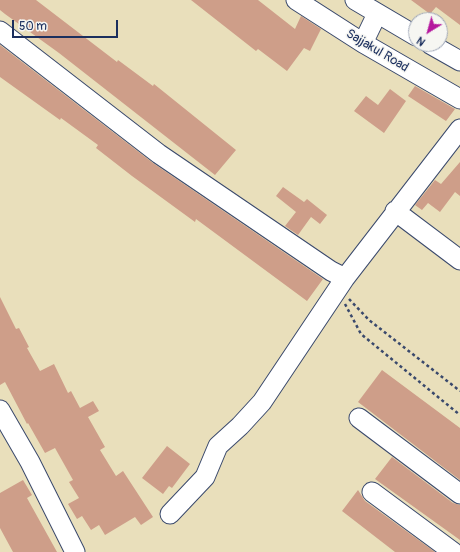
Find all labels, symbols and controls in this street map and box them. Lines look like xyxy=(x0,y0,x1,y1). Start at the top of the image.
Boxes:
scale bar xyxy=(14,12,120,38)
north arrow xyxy=(408,12,448,52)
text: 50 m xyxy=(19,19,47,34)
street label: Sajjakul Road xyxy=(343,26,411,76)
text: N xyxy=(414,34,428,49)

